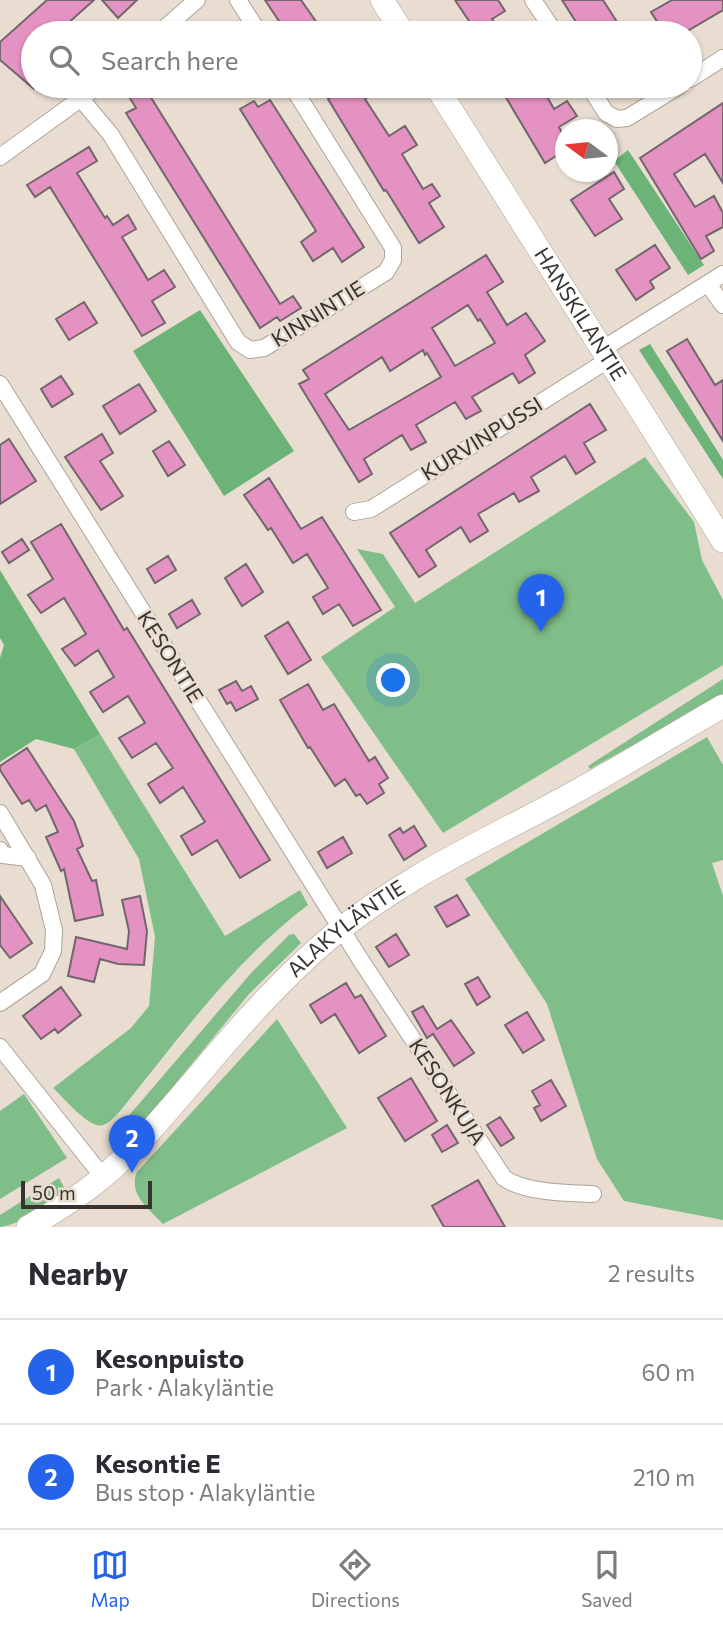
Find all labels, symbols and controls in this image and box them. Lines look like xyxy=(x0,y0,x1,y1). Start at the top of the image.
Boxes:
search box xyxy=(21,21,702,98)
icon: search xyxy=(45,41,83,79)
text: Search here xyxy=(101,44,239,75)
north arrow xyxy=(555,119,618,182)
street label: HANSKILANTIE xyxy=(530,242,633,385)
street label: KINNINTIE xyxy=(266,274,368,351)
street label: KURVINPUSSI xyxy=(416,390,546,485)
pin: 1 xyxy=(518,574,564,632)
street label: KESONTIE xyxy=(133,606,209,707)
your location xyxy=(376,663,410,697)
street label: ALAKYLÄNTIE xyxy=(281,873,409,981)
street label: KESONKUJA xyxy=(405,1033,492,1149)
pin: 2 xyxy=(109,1115,155,1173)
scale bar xyxy=(21,1178,152,1210)
text: 50 m xyxy=(32,1181,76,1204)
text: Nearby xyxy=(28,1254,128,1291)
text: 2 results xyxy=(608,1259,695,1287)
text: Kesonpuisto xyxy=(95,1342,244,1373)
text: 1 xyxy=(46,1358,56,1386)
text: 60 m xyxy=(642,1358,695,1386)
text: Park · Alakyläntie xyxy=(95,1373,274,1401)
text: Kesontie E xyxy=(95,1447,221,1478)
text: 2 xyxy=(44,1463,58,1491)
text: 210 m xyxy=(633,1463,695,1491)
text: Bus stop · Alakyläntie xyxy=(95,1478,315,1506)
tab: Map xyxy=(91,1546,130,1611)
tab: Directions xyxy=(311,1546,400,1611)
tab: Saved xyxy=(581,1546,632,1611)

